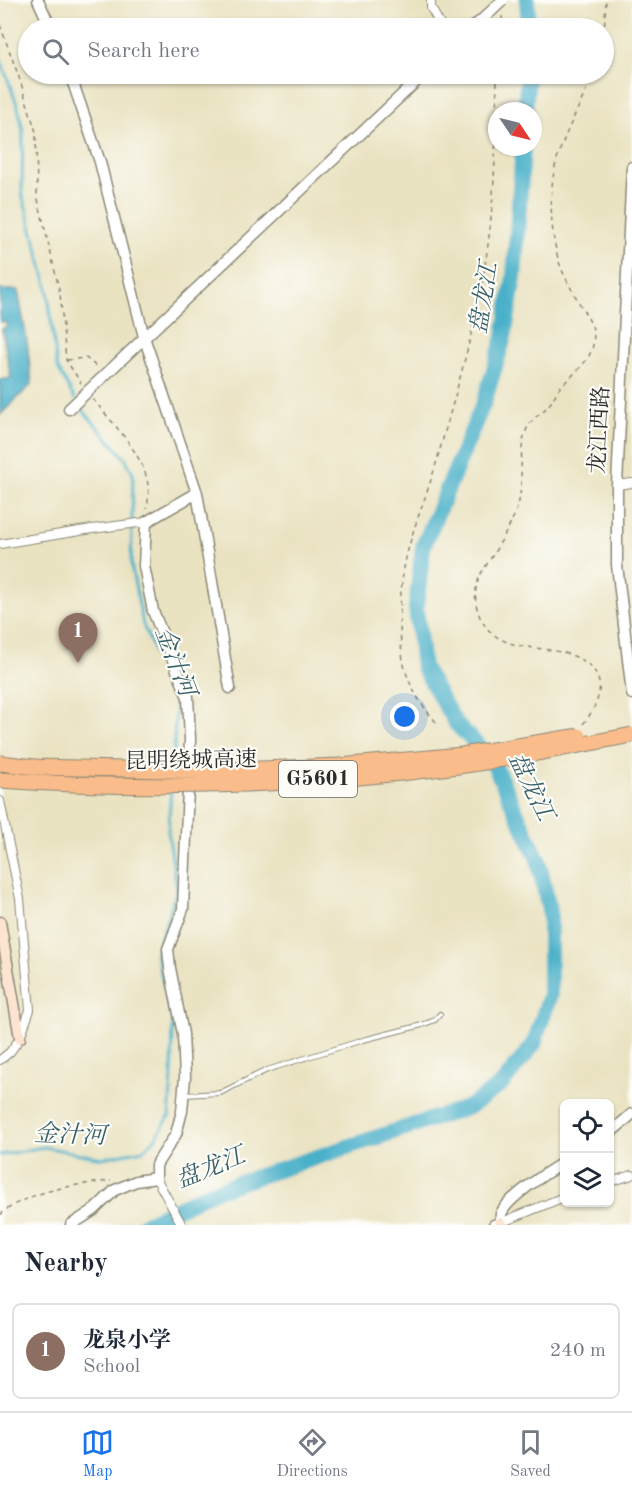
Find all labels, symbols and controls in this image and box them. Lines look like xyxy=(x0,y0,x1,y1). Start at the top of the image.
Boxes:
search box xyxy=(18,18,614,84)
icon: search xyxy=(39,35,72,68)
text: Search here xyxy=(87,40,200,62)
north arrow xyxy=(488,102,542,156)
water label: 盘龙江 xyxy=(465,257,503,335)
street label: 龙江西路 xyxy=(585,385,613,475)
pin: 1 xyxy=(58,614,98,663)
water label: 金汁河 xyxy=(150,623,202,704)
your location xyxy=(390,702,419,731)
street label: 昆明绕城高速 xyxy=(125,747,257,773)
water label: 盘龙江 xyxy=(503,748,561,827)
road number: G5601 xyxy=(279,761,357,797)
map controls xyxy=(560,1099,614,1207)
button: locate xyxy=(560,1099,614,1153)
water label: 金汁河 xyxy=(34,1120,110,1149)
water label: 盘龙江 xyxy=(172,1140,252,1194)
button: layers xyxy=(560,1153,614,1207)
text: Nearby xyxy=(24,1251,108,1277)
text: 龙泉小学 xyxy=(83,1330,171,1352)
text: 1 xyxy=(40,1341,51,1361)
text: 240 m xyxy=(550,1341,606,1361)
text: School xyxy=(83,1357,140,1377)
tab: Map xyxy=(81,1426,114,1482)
tab: Directions xyxy=(277,1426,348,1482)
tab: Saved xyxy=(510,1426,551,1482)

